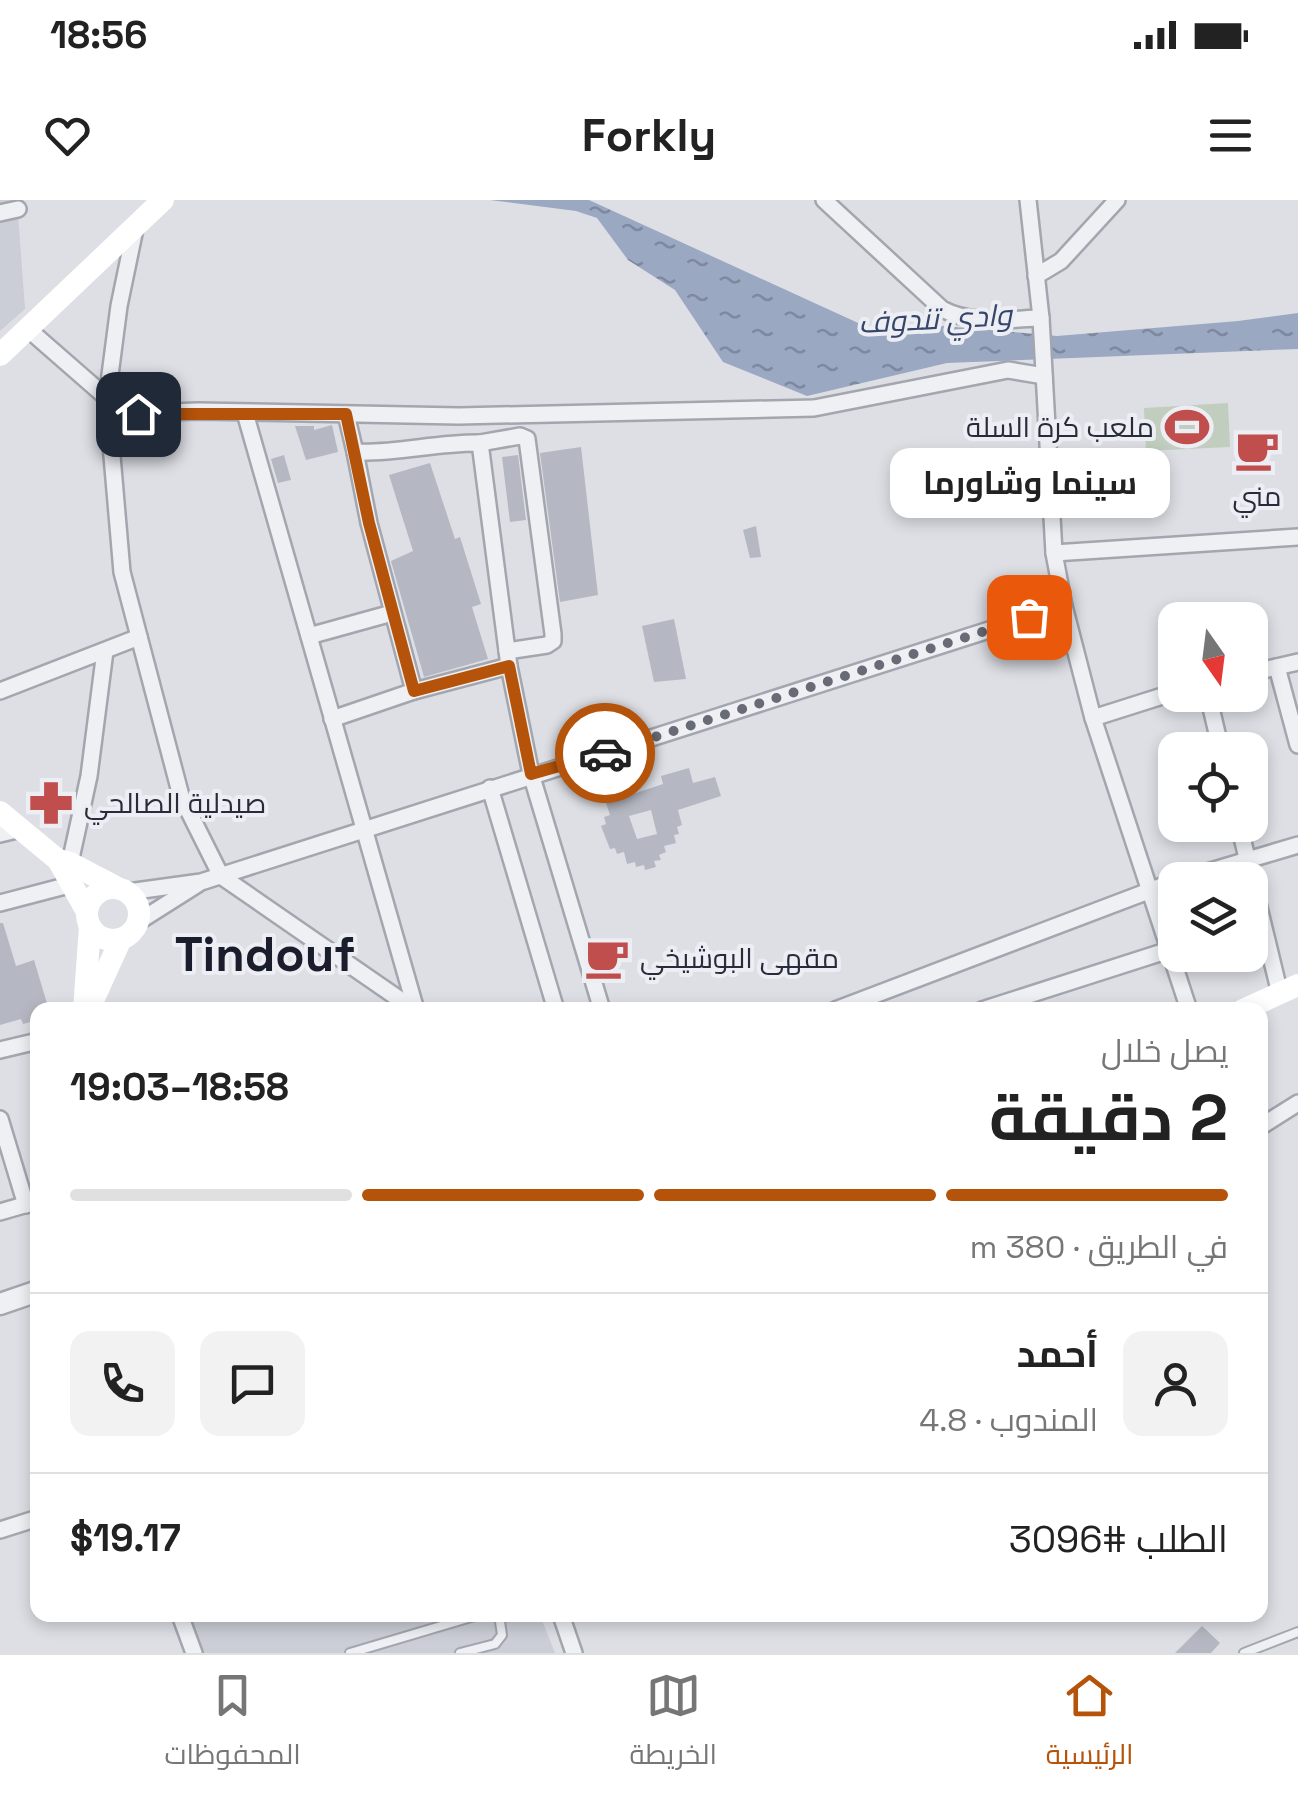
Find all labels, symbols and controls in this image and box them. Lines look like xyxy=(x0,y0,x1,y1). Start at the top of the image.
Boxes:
text: 18:56 xyxy=(50,11,148,59)
text: Forkly xyxy=(582,107,716,164)
icon: heart xyxy=(40,108,95,163)
icon: menu xyxy=(1203,108,1258,163)
water label: وادي تندوف xyxy=(857,295,1015,346)
pin xyxy=(96,372,181,457)
icon: home xyxy=(111,387,166,442)
sports icon: ملعب كرة السلة xyxy=(1163,403,1211,451)
place label: ملعب كرة السلة xyxy=(966,409,1154,445)
cafe icon: مني xyxy=(1233,426,1281,474)
callout: سينما وشاورما xyxy=(889,447,1169,517)
text: سينما وشاورما xyxy=(923,463,1137,503)
place label: مني xyxy=(1232,478,1282,518)
pin xyxy=(987,575,1072,660)
icon: bag xyxy=(1002,590,1057,645)
north arrow xyxy=(1158,602,1268,712)
map controls xyxy=(1158,602,1268,972)
courier xyxy=(555,703,655,803)
icon: car xyxy=(578,726,633,781)
button: locate xyxy=(1158,732,1268,842)
pharmacy icon: صيدلية الصالحي xyxy=(27,779,75,827)
place label: صيدلية الصالحي xyxy=(84,785,266,825)
button: layers xyxy=(1158,862,1268,972)
district label: Tindouf xyxy=(175,924,355,985)
cafe icon: مقهى البوشيخي xyxy=(583,934,631,982)
place label: مقهى البوشيخي xyxy=(640,940,839,980)
text: يصل خلال xyxy=(1101,1031,1228,1071)
text: 18:58–19:03 xyxy=(70,1063,289,1111)
text: 2 دقيقة xyxy=(989,1076,1228,1159)
text: في الطريق · 380 m xyxy=(970,1227,1228,1267)
text: أحمد xyxy=(1017,1330,1098,1378)
button: phone xyxy=(70,1331,175,1436)
button: chat xyxy=(200,1331,305,1436)
button: person xyxy=(1123,1331,1228,1436)
text: المندوب · 4.8 xyxy=(919,1400,1098,1440)
text: $19.17 xyxy=(70,1514,181,1562)
text: الطلب #3096 xyxy=(1009,1515,1228,1563)
tab: المحفوظات xyxy=(164,1668,301,1780)
tab: الخريطة xyxy=(630,1668,717,1780)
tab: الرئيسية xyxy=(1046,1668,1134,1780)

